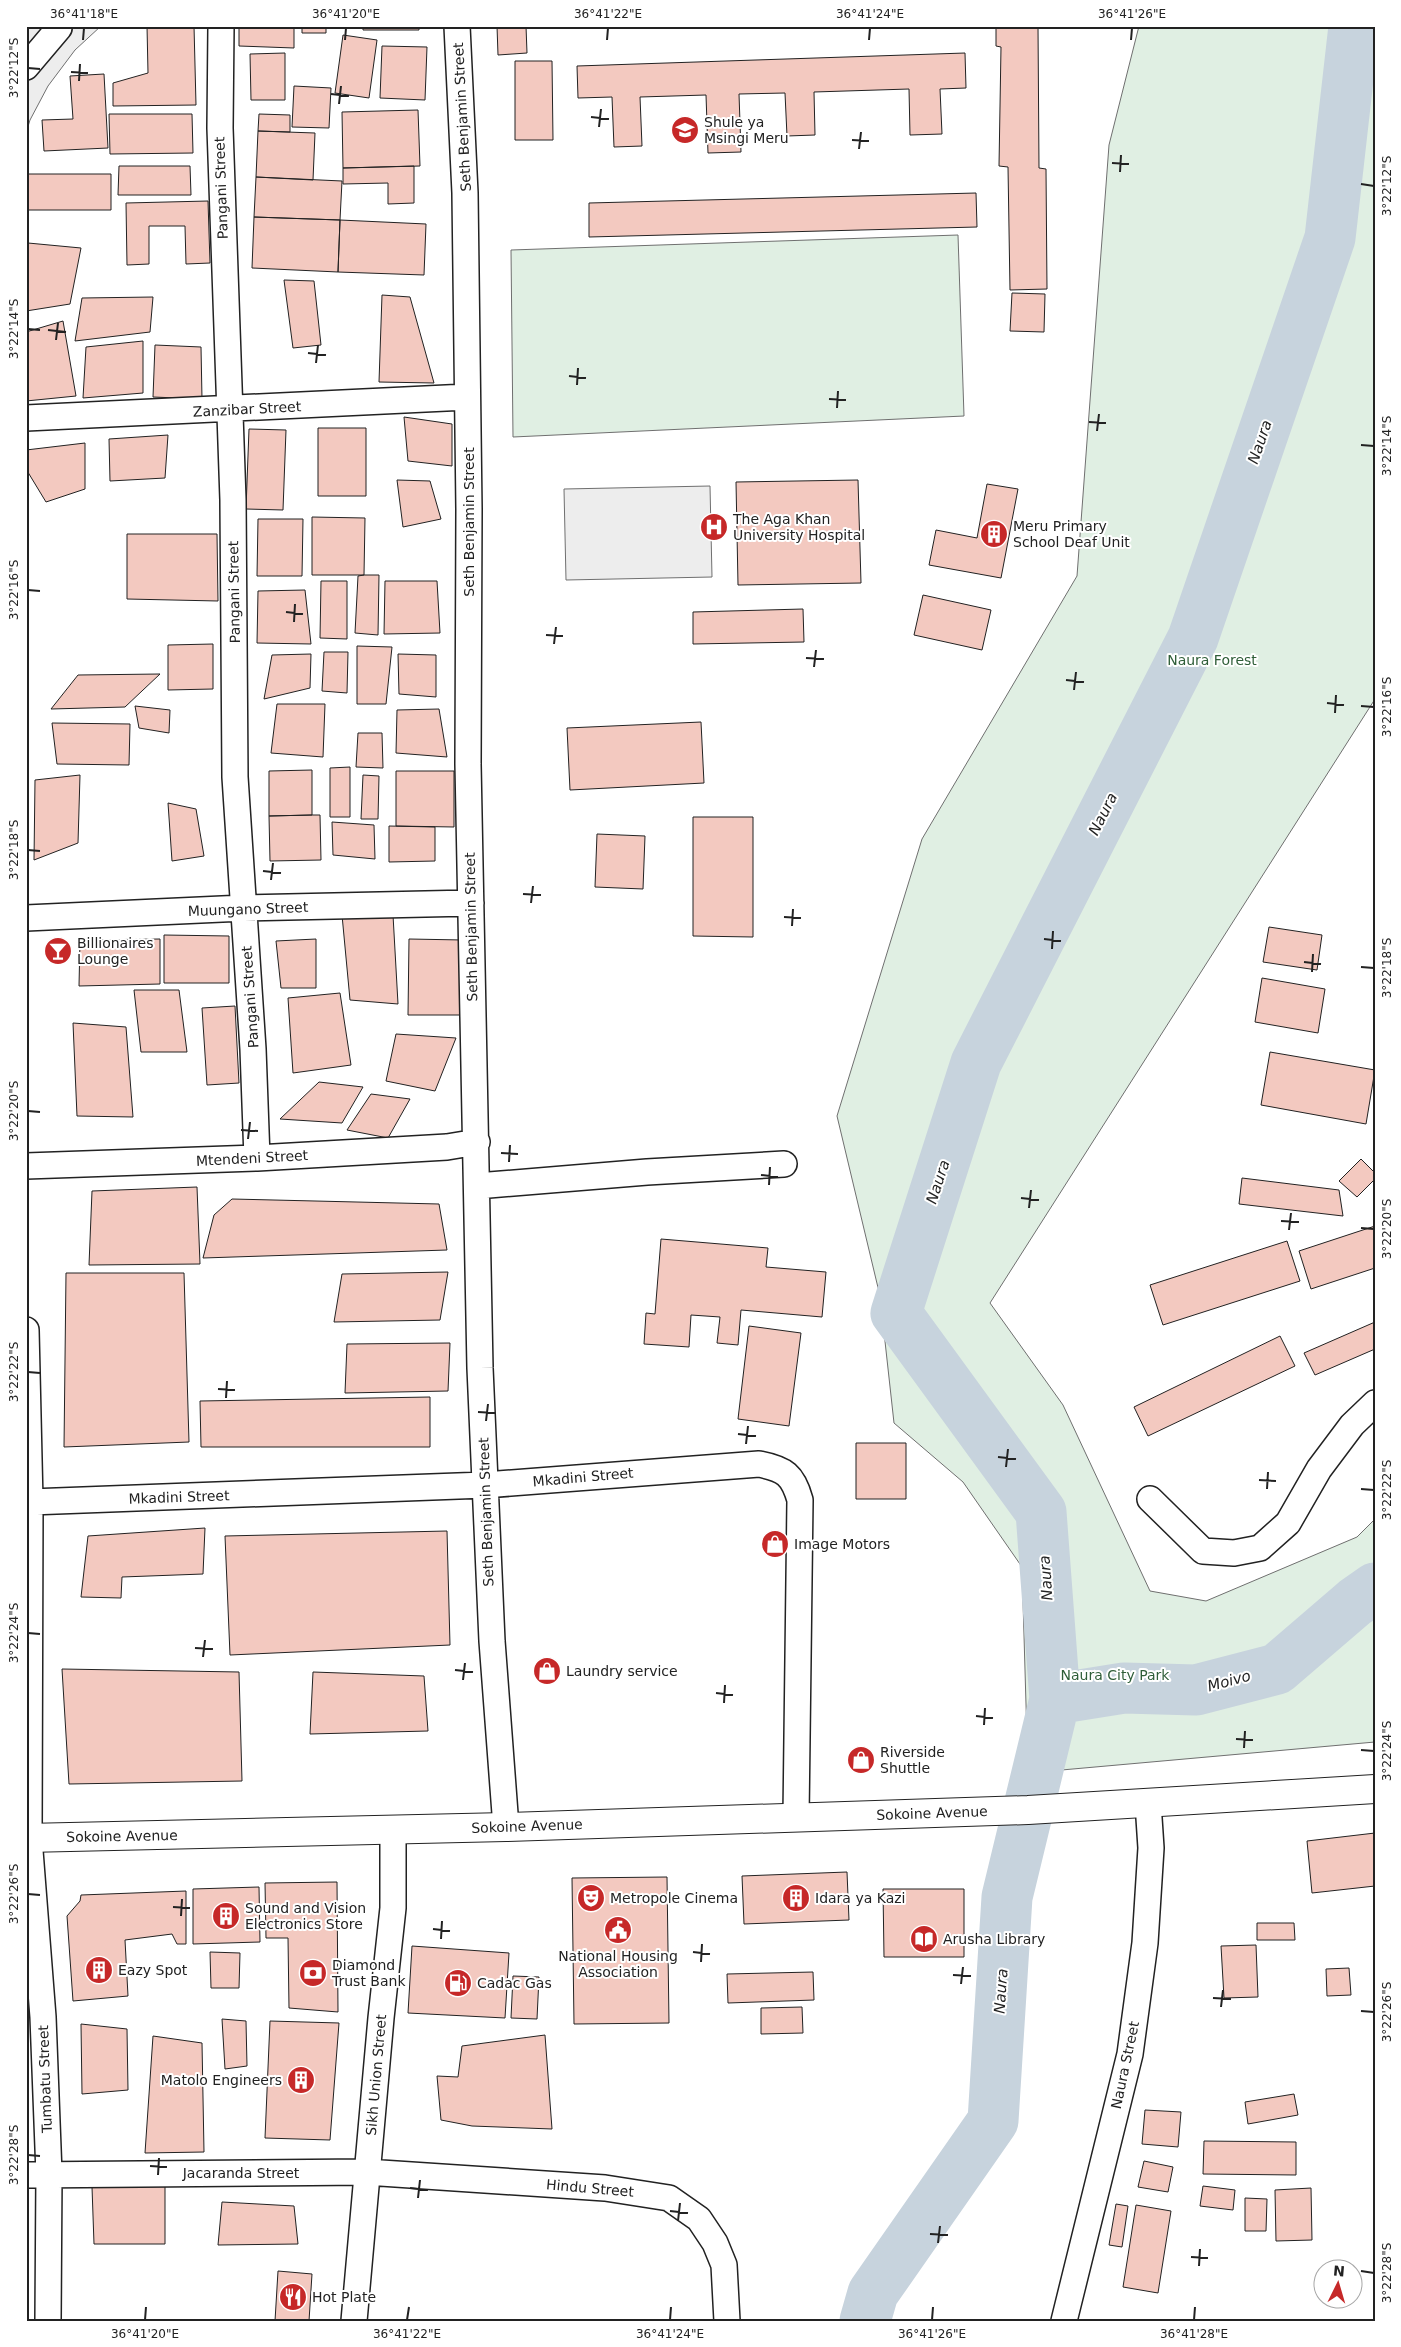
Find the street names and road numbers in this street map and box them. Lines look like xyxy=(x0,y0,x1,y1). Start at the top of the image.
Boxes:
street label: Seth Benjamin Street xyxy=(450,42,474,192)
street label: Pangani Street xyxy=(211,136,231,239)
street label: Zanzibar Street xyxy=(192,398,302,420)
street label: Seth Benjamin Street xyxy=(461,447,477,597)
street label: Pangani Street xyxy=(225,540,243,643)
street label: Seth Benjamin Street xyxy=(462,852,480,1002)
street label: Muungano Street xyxy=(187,899,309,919)
street label: Pangani Street xyxy=(238,945,262,1049)
street label: Mtendeni Street xyxy=(196,1147,309,1169)
street label: Seth Benjamin Street xyxy=(475,1437,497,1587)
street label: Mkadini Street xyxy=(532,1465,635,1489)
street label: Mkadini Street xyxy=(128,1487,230,1507)
street label: Sokoine Avenue xyxy=(876,1803,988,1823)
street label: Sokoine Avenue xyxy=(471,1816,583,1836)
street label: Sokoine Avenue xyxy=(66,1827,178,1845)
street label: Sikh Union Street xyxy=(363,2013,389,2136)
street label: Naura Street xyxy=(1108,2019,1142,2110)
street label: Tumbatu Street xyxy=(35,2024,55,2134)
street label: Jacaranda Street xyxy=(182,2165,300,2181)
street label: Hindu Street xyxy=(545,2176,635,2200)

